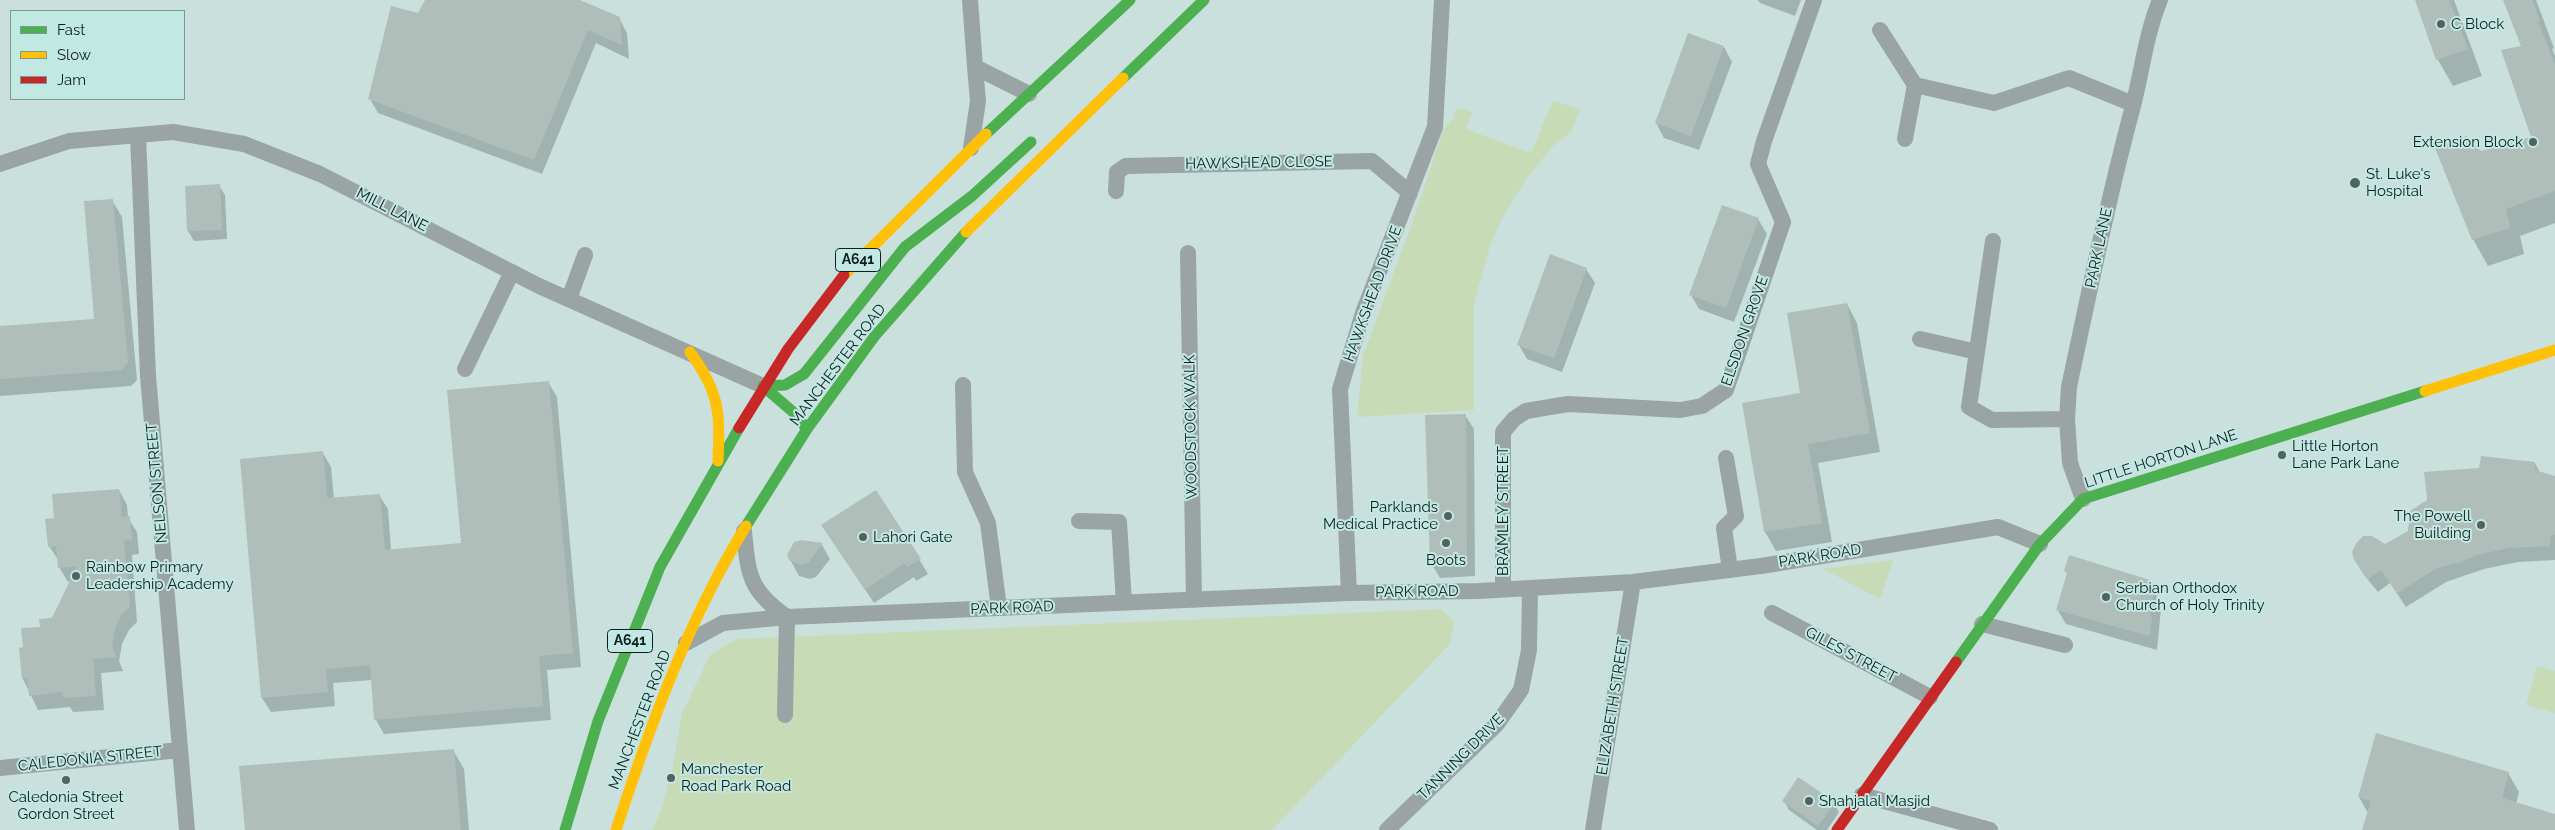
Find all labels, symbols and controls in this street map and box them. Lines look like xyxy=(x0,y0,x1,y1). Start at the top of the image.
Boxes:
legend xyxy=(10,10,185,100)
place label: C Block xyxy=(2451,15,2504,33)
marker: C Block xyxy=(2435,18,2447,30)
text: Fast xyxy=(57,21,85,39)
text: Slow xyxy=(57,46,91,64)
text: Jam xyxy=(57,71,86,89)
place label: Extension Block xyxy=(2413,133,2523,151)
marker: Extension Block xyxy=(2527,136,2539,148)
street label: HAWKSHEAD CLOSE xyxy=(1185,153,1333,173)
place label: St. Luke's Hospital xyxy=(2366,165,2431,200)
marker: St. Luke's Hospital xyxy=(2348,176,2362,190)
street label: MILL LANE xyxy=(353,184,431,236)
street label: PARK LANE xyxy=(2082,206,2116,290)
street label: HAWKSHEAD DRIVE xyxy=(1340,224,1406,364)
road number: A641 xyxy=(836,248,880,272)
street label: ELSDON GROVE xyxy=(1718,274,1772,388)
street label: MANCHESTER ROAD xyxy=(786,301,890,429)
street label: WOODSTOCK WALK xyxy=(1181,354,1201,500)
street label: NELSON STREET xyxy=(143,422,171,544)
street label: LITTLE HORTON LANE xyxy=(2082,426,2240,492)
place label: Little Horton Lane Park Lane xyxy=(2292,437,2399,472)
street label: BRAMLEY STREET xyxy=(1494,446,1512,576)
marker: Little Horton Lane Park Lane xyxy=(2276,449,2288,461)
place label: Parklands Medical Practice xyxy=(1323,498,1438,533)
place label: The Powell Building xyxy=(2394,507,2471,542)
marker: Parklands Medical Practice xyxy=(1442,510,1454,522)
marker: The Powell Building xyxy=(2475,519,2487,531)
place label: Lahori Gate xyxy=(873,528,953,546)
marker: Lahori Gate xyxy=(857,531,869,543)
marker: Boots xyxy=(1440,537,1452,549)
street label: PARK ROAD xyxy=(1777,541,1863,571)
place label: Boots xyxy=(1426,551,1466,569)
place label: Rainbow Primary Leadership Academy xyxy=(86,558,234,593)
marker: Rainbow Primary Leadership Academy xyxy=(70,570,82,582)
place label: Serbian Orthodox Church of Holy Trinity xyxy=(2116,579,2265,614)
street label: PARK ROAD xyxy=(1375,582,1459,602)
marker: Serbian Orthodox Church of Holy Trinity xyxy=(2100,591,2112,603)
street label: PARK ROAD xyxy=(970,598,1054,618)
street label: GILES STREET xyxy=(1802,623,1900,687)
road number: A641 xyxy=(608,630,652,652)
street label: ELIZABETH STREET xyxy=(1593,636,1633,776)
street label: MANCHESTER ROAD xyxy=(605,648,675,792)
street label: TANNING DRIVE xyxy=(1414,710,1508,804)
street label: CALEDONIA STREET xyxy=(17,742,163,776)
place label: Manchester Road Park Road xyxy=(681,760,791,795)
marker: Manchester Road Park Road xyxy=(665,772,677,784)
marker: Caledonia Street Gordon Street xyxy=(60,774,72,786)
place label: Caledonia Street Gordon Street xyxy=(8,788,124,823)
place label: Shahjalal Masjid xyxy=(1819,792,1930,810)
marker: Shahjalal Masjid xyxy=(1803,795,1815,807)

